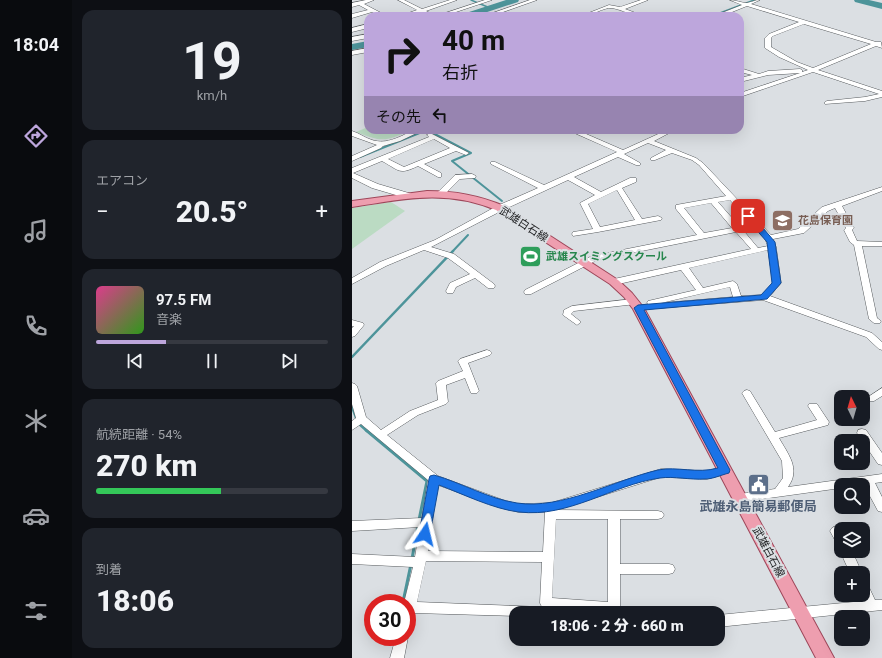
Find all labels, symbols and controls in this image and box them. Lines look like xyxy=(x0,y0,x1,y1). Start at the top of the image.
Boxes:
text: 40 m xyxy=(442,24,505,57)
icon: right xyxy=(376,28,428,80)
text: 19 xyxy=(182,31,242,92)
text: 18:04 xyxy=(13,34,59,55)
text: 右折 xyxy=(442,62,478,83)
text: km/h xyxy=(197,88,227,103)
icon: left xyxy=(429,104,451,126)
text: その先 xyxy=(376,108,421,126)
icon: directions xyxy=(22,122,50,150)
text: エアコン xyxy=(96,173,148,188)
text: 20.5° xyxy=(176,194,248,229)
text: − xyxy=(96,199,109,224)
text: + xyxy=(316,199,328,224)
pin xyxy=(731,199,765,233)
street label: 武雄白石線 xyxy=(497,204,550,245)
icon: arrive xyxy=(737,205,759,227)
school or university icon: 花島保育園 xyxy=(769,207,795,233)
place label: 花島保育園 xyxy=(798,214,853,227)
icon: music xyxy=(22,217,50,245)
sports icon: 武雄スイミングスクール xyxy=(517,243,543,269)
place label: 武雄スイミングスクール xyxy=(546,250,667,263)
text: 97.5 FM xyxy=(156,291,211,309)
icon: phone xyxy=(22,312,50,340)
text: 音楽 xyxy=(156,312,182,327)
icon: previous xyxy=(124,350,146,372)
icon: pause xyxy=(201,350,223,372)
icon: next xyxy=(278,350,300,372)
north arrow xyxy=(834,390,870,426)
map controls xyxy=(834,390,870,646)
icon: climate xyxy=(22,407,50,435)
text: 航続距離 · 54% xyxy=(96,427,182,442)
button: sound xyxy=(834,434,870,470)
text: 270 km xyxy=(96,448,198,483)
public building icon: 武雄永島簡易郵便局 xyxy=(745,471,771,497)
button: search xyxy=(834,478,870,514)
place label: 武雄永島簡易郵便局 xyxy=(699,499,817,514)
icon: car xyxy=(22,502,50,530)
position arrow xyxy=(404,513,446,555)
button: layers xyxy=(834,522,870,558)
street label: 武雄白石線 xyxy=(750,525,787,580)
text: 到着 xyxy=(96,562,122,577)
button: + xyxy=(834,566,870,602)
text: 18:06 xyxy=(96,583,174,618)
speed limit sign: 30 xyxy=(364,594,416,646)
icon: filters xyxy=(22,597,50,625)
button: − xyxy=(834,610,870,646)
text: 18:06 · 2 分 · 660 m xyxy=(550,617,684,635)

